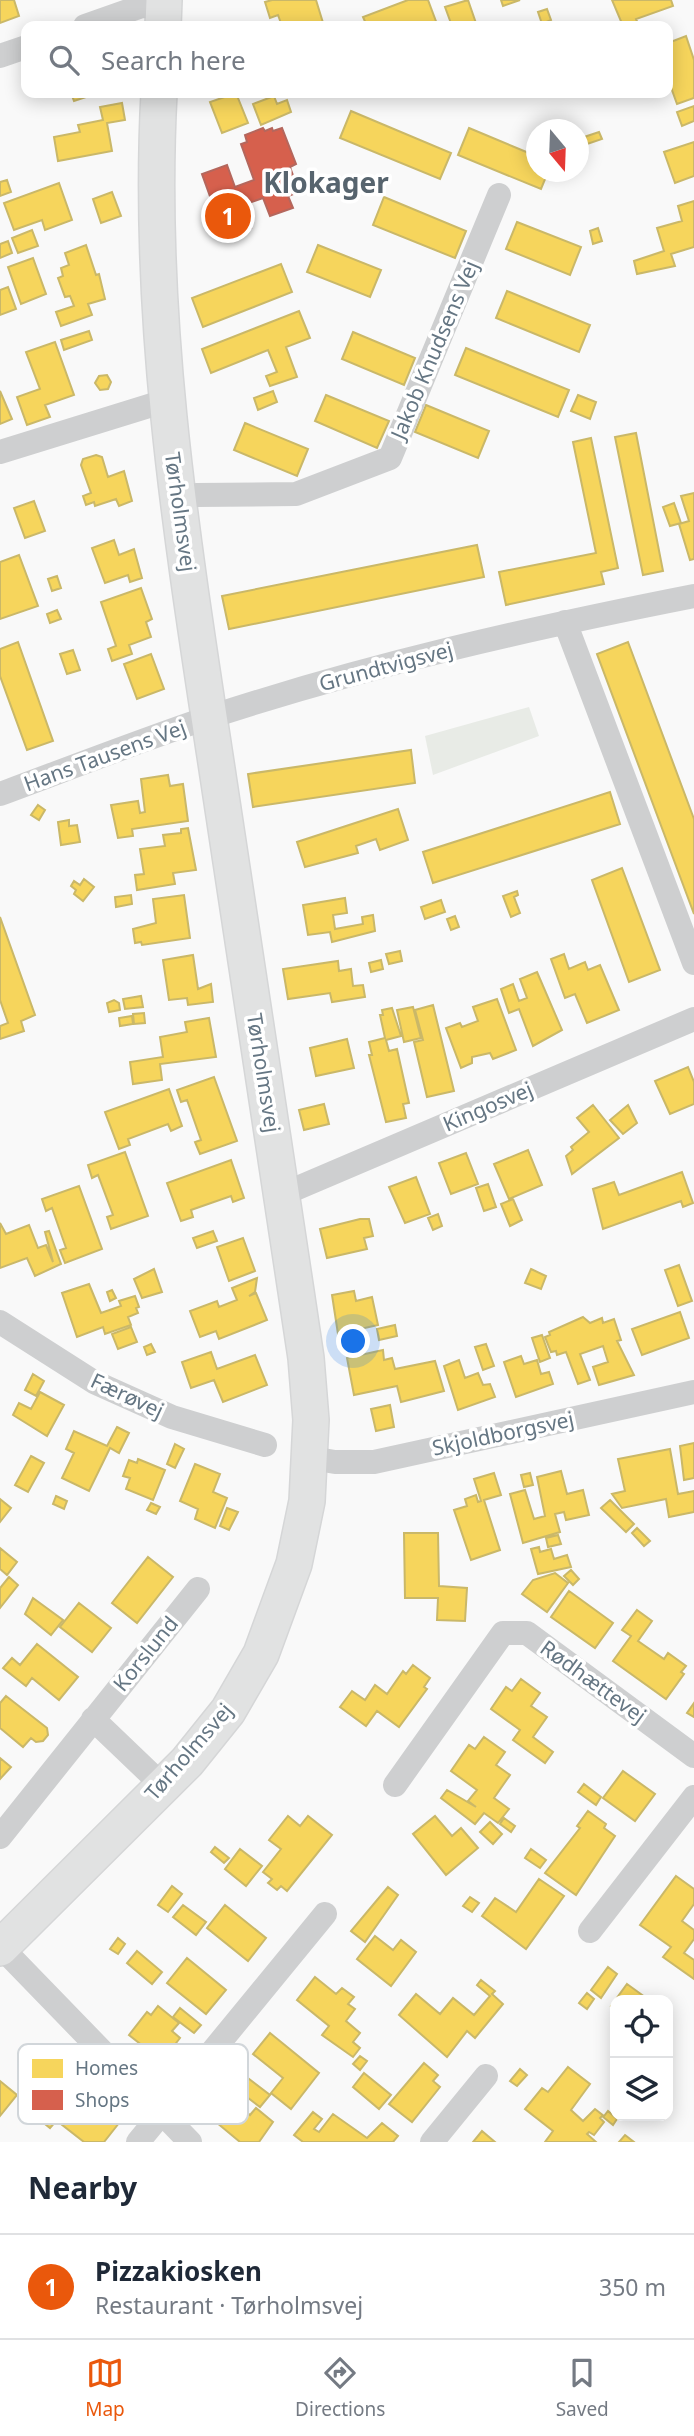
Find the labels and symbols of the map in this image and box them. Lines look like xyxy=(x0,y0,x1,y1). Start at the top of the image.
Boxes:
north arrow xyxy=(526,119,589,182)
district label: Klokager xyxy=(263,163,389,201)
pin: 1 xyxy=(205,190,251,242)
street label: Jakob Knudsens Vej xyxy=(383,256,484,445)
street label: Tørholmsvej xyxy=(159,450,203,573)
street label: Grundtvigsvej xyxy=(316,635,456,697)
street label: Hans Tausens Vej xyxy=(20,713,190,797)
street label: Tørholmsvej xyxy=(241,1011,287,1134)
street label: Kingosvej xyxy=(438,1075,537,1138)
your location xyxy=(336,1324,370,1358)
street label: Færøvej xyxy=(86,1366,168,1424)
street label: Skjoldborgsvej xyxy=(429,1404,576,1462)
street label: Korslund xyxy=(106,1610,184,1697)
street label: Rødhættevej xyxy=(535,1633,652,1729)
street label: Tørholmsvej xyxy=(138,1697,238,1806)
legend xyxy=(18,2044,248,2124)
text: Homes xyxy=(75,2055,138,2081)
text: Shops xyxy=(75,2087,129,2113)

